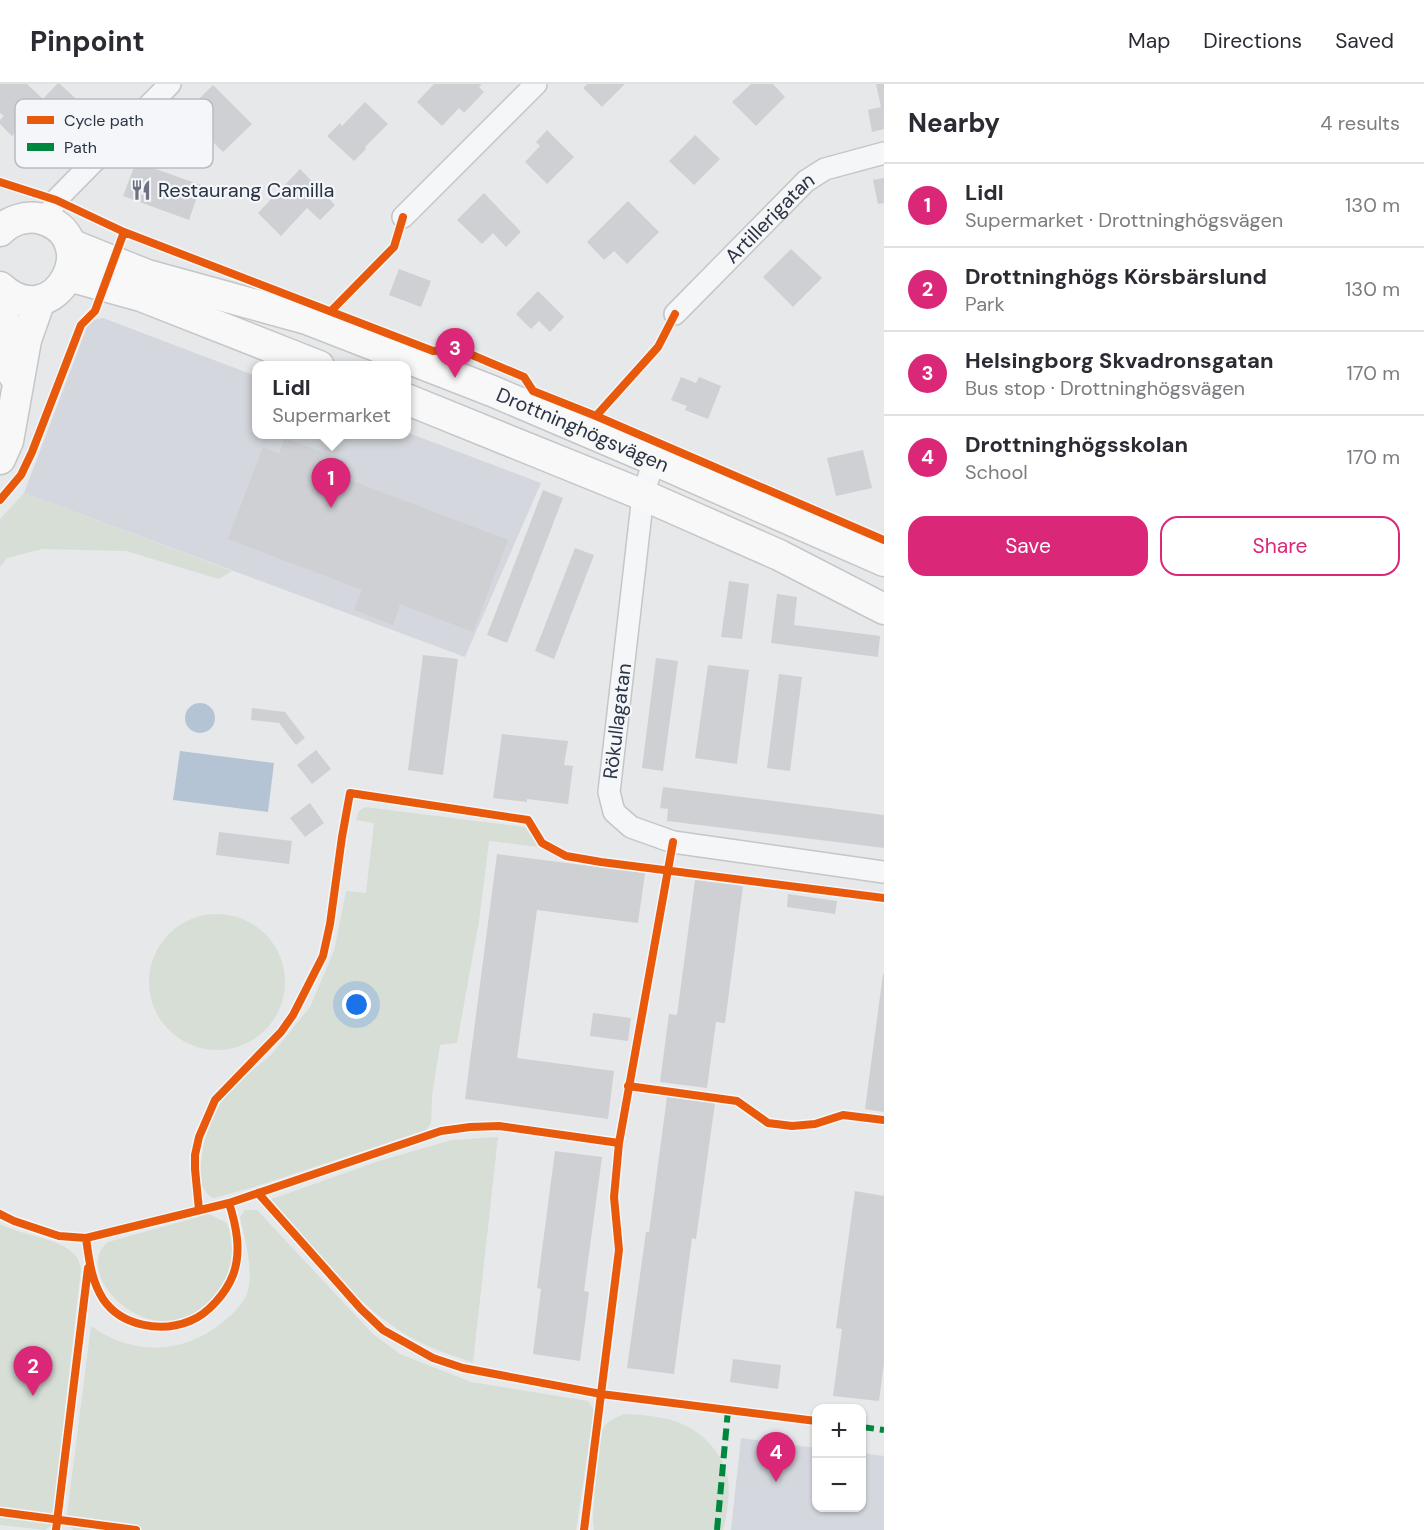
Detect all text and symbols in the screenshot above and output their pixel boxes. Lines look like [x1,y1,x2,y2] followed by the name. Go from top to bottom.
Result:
[30,23,145,60] text: Pinpoint
[1128,27,1170,55] text: Map
[1203,27,1302,55] text: Directions
[1335,27,1394,55] text: Saved
[15,99,213,168] legend
[908,106,1000,140] text: Nearby
[64,110,144,131] text: Cycle path
[1320,110,1400,136] text: 4 results
[64,137,97,158] text: Path
[719,166,819,269] street label: Artillerigatan
[158,177,334,203] place label: Restaurang Camilla
[129,178,153,202] restaurant icon: Restaurang Camilla
[965,178,1004,207] text: Lidl
[924,192,931,218] text: 1
[1345,192,1400,218] text: 130 m
[965,207,1283,233] text: Supermarket · Drottninghögsvägen
[965,262,1267,291] text: Drottninghögs Körsbärslund
[922,276,933,302] text: 2
[1345,276,1400,302] text: 130 m
[965,291,1005,317] text: Park
[436,328,474,378] pin: 3
[965,346,1274,375] text: Helsingborg Skvadronsgatan
[921,360,934,386] text: 3
[1347,360,1400,386] text: 170 m
[252,361,411,439] popup
[272,373,311,402] text: Lidl
[965,375,1245,401] text: Bus stop · Drottninghögsvägen
[492,381,673,478] street label: Drottninghögsvägen
[272,402,391,428] text: Supermarket
[965,430,1188,459] text: Drottninghögsskolan
[921,444,934,470] text: 4
[1347,444,1400,470] text: 170 m
[312,458,350,508] pin: 1
[965,459,1028,485] text: School
[908,516,1148,576] button: Save
[1160,516,1400,576] button: Share
[597,662,637,780] street label: Rökullagatan
[342,990,371,1019] your location
[14,1346,52,1396] pin: 2
[812,1404,866,1512] map controls
[812,1404,866,1458] button: +
[756,1432,796,1482] pin: 4
[812,1458,866,1512] button: −

